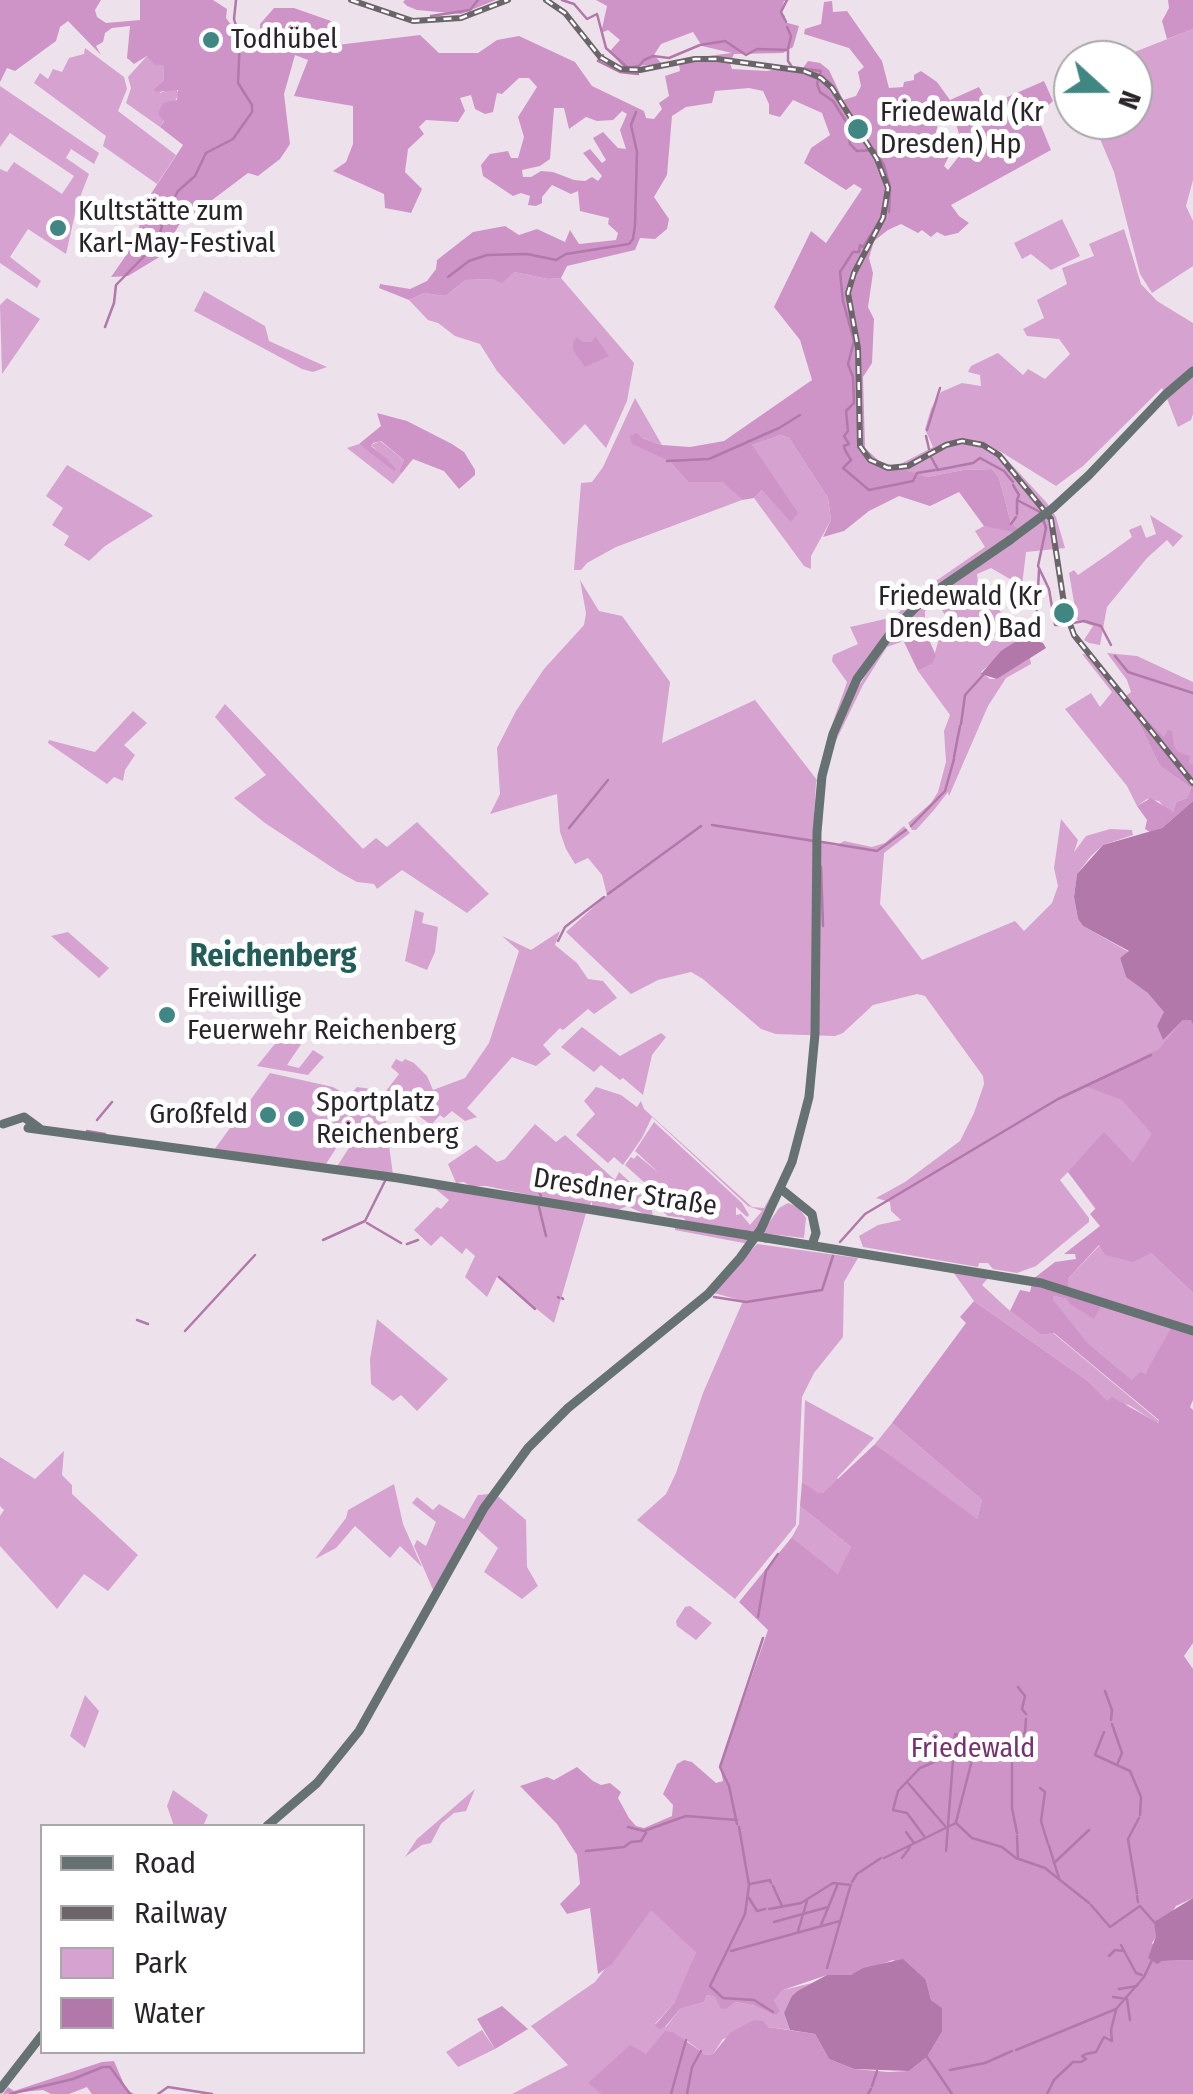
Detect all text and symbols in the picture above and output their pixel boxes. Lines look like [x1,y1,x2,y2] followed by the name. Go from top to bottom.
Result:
[231,23,338,57] place label: Todhübel
[200,29,222,51] marker: Todhübel
[1053,40,1153,140] north arrow
[1111,86,1148,114] text: N
[880,96,1044,162] place label: Friedewald (Kr Dresden) Hp
[845,116,871,142] marker: Friedewald (Kr Dresden) Hp
[78,195,275,261] place label: Kultstätte zum Karl-May-Festival
[47,217,69,239] marker: Kultstätte zum Karl-May-Festival
[878,580,1042,646] place label: Friedewald (Kr Dresden) Bad
[1051,600,1077,626] marker: Friedewald (Kr Dresden) Bad
[190,938,356,976] district label: Reichenberg
[187,982,456,1048] place label: Freiwillige Feuerwehr Reichenberg
[156,1004,178,1026] marker: Freiwillige Feuerwehr Reichenberg
[316,1086,458,1152] place label: Sportplatz Reichenberg
[149,1098,248,1132] place label: Großfeld
[257,1104,279,1126] marker: Großfeld
[285,1108,307,1130] marker: Sportplatz Reichenberg
[531,1162,719,1224] street label: Dresdner Straße
[911,1732,1035,1766] park label: Friedewald
[40,1824,365,2054] legend
[134,1845,196,1881] text: Road
[134,1895,227,1931] text: Railway
[134,1945,187,1981] text: Park
[134,1995,205,2031] text: Water

